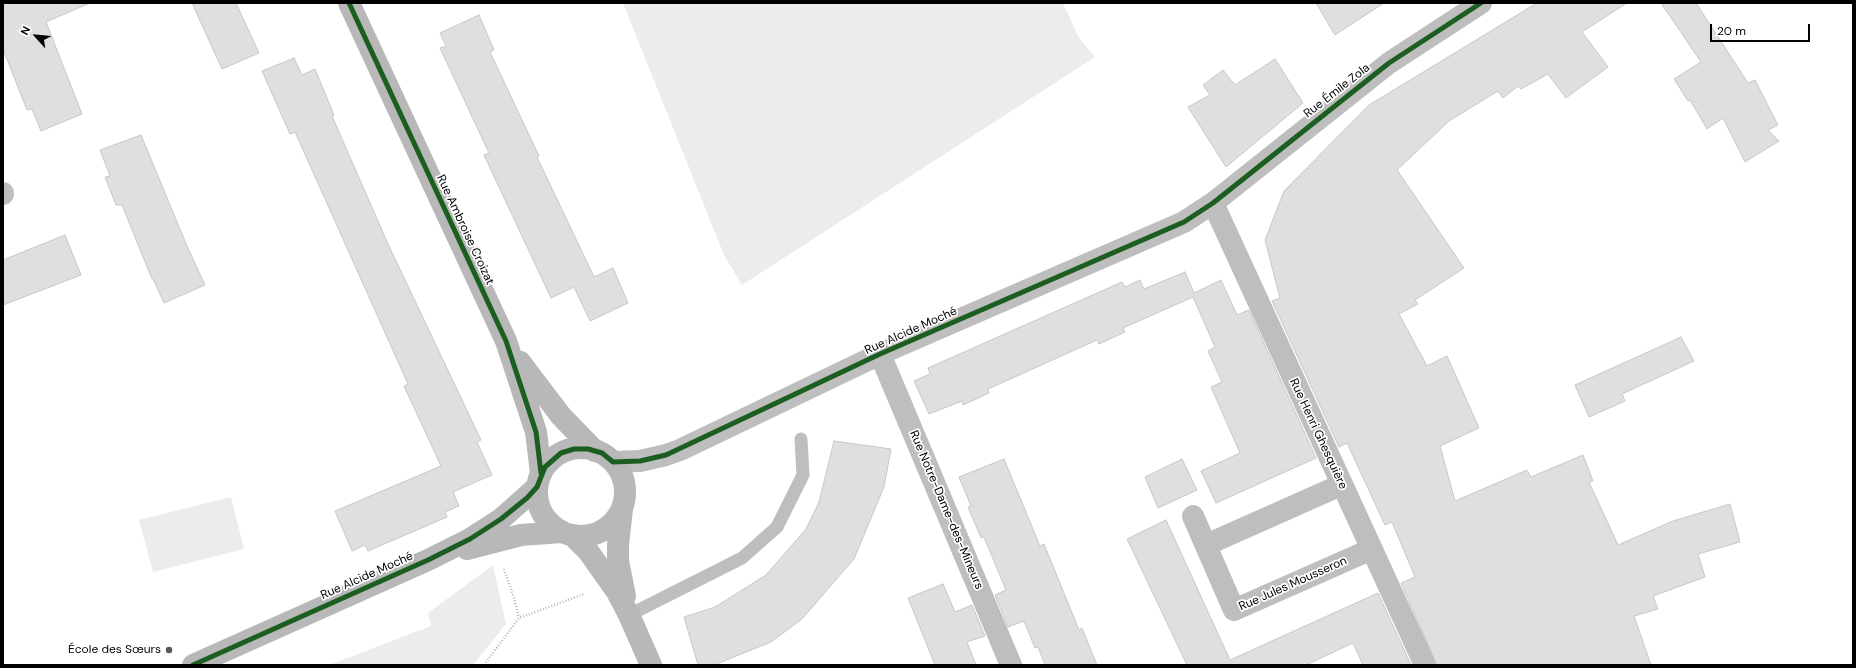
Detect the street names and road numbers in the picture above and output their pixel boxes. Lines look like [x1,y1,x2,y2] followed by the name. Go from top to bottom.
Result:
[1301,61,1373,121] street label: Rue Émile Zola
[433,173,497,287] street label: Rue Ambroise Croizat
[863,304,959,358] street label: Rue Alcide Moché
[1286,376,1350,492] street label: Rue Henri Ghesquière
[906,428,986,592] street label: Rue Notre-Dame-des-Mineurs
[319,549,415,603] street label: Rue Alcide Moché
[1237,554,1349,614] street label: Rue Jules Mousseron

